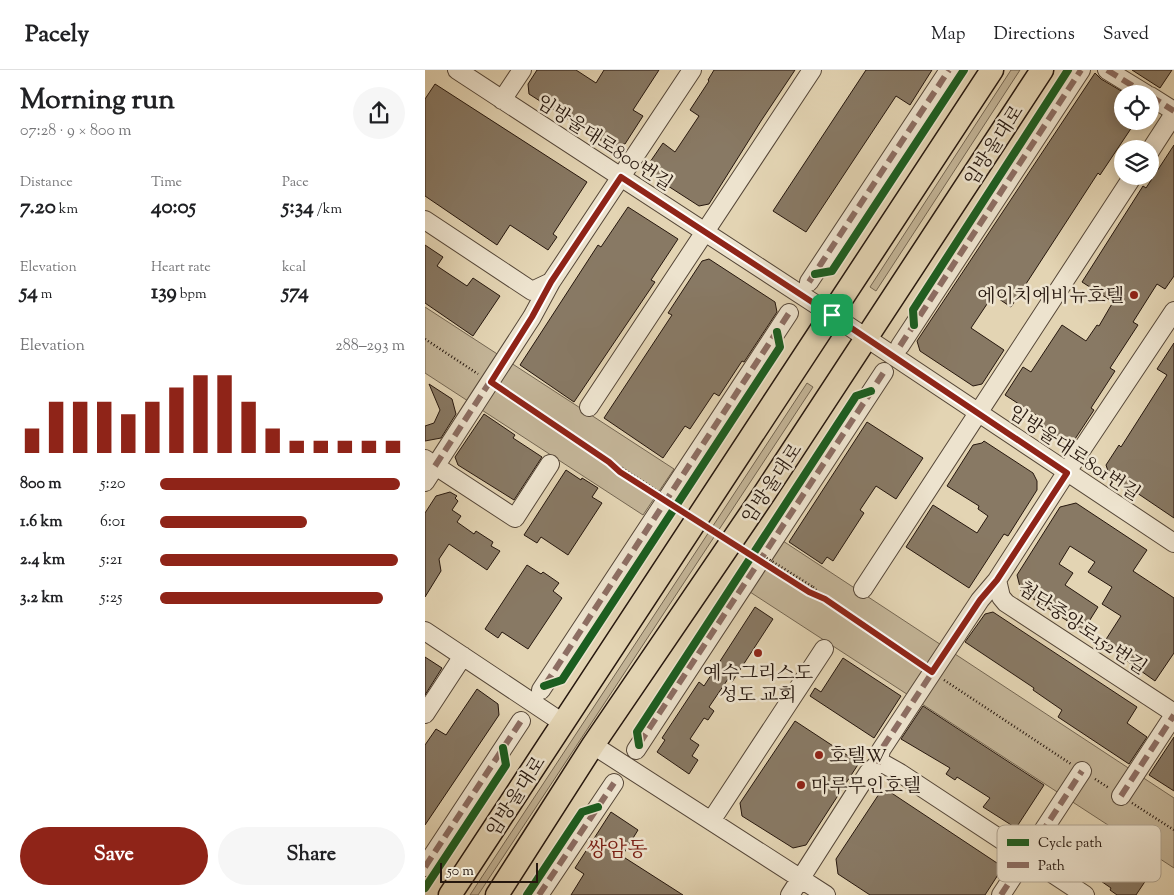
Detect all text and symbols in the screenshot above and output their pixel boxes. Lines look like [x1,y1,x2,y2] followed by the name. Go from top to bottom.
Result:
[25,18,89,52] text: Pacely
[931,22,966,48] text: Map
[994,22,1075,48] text: Directions
[1103,22,1149,48] text: Saved
[20,81,175,121] text: Morning run
[1114,85,1159,185] map controls
[1114,85,1159,130] button: locate
[353,87,405,139] button: share
[530,90,677,198] street label: 임방울대로800번길
[959,101,1031,192] street label: 임방울대로
[20,120,132,143] text: 07:28 · 9 × 800 m
[1114,140,1159,185] button: layers
[20,173,73,193] text: Distance
[151,173,182,193] text: Time
[282,173,309,193] text: Pace
[20,193,56,223] text: 7.20
[151,193,196,223] text: 40:05
[282,193,314,223] text: 5:34
[56,200,78,220] text: km
[314,200,342,220] text: /km
[20,258,77,278] text: Elevation
[151,258,211,278] text: Heart rate
[282,258,306,278] text: kcal
[20,278,38,308] text: 54
[151,278,177,308] text: 139
[282,278,309,308] text: 574
[977,284,1124,311] place label: 에이치에비뉴호텔
[38,285,52,305] text: m
[177,285,207,305] text: bpm
[1128,289,1140,301] marker: 에이치에비뉴호텔
[811,294,853,336] pin
[818,301,846,329] icon: arrive
[20,335,85,358] text: Elevation
[335,335,405,358] text: 288–293 m
[1002,400,1145,508] street label: 임방울대로801번길
[736,439,810,530] street label: 임방울대로
[20,473,62,496] text: 800 m
[100,473,126,496] text: 5:20
[20,511,62,534] text: 1.6 km
[100,511,126,534] text: 6:01
[20,549,65,572] text: 2.4 km
[100,549,123,572] text: 5:21
[1012,576,1151,682] street label: 첨단중앙로152번길
[20,587,63,610] text: 3.2 km
[100,587,123,610] text: 5:25
[752,647,764,659] marker: 예수그리스도 성도 교회
[703,661,813,710] place label: 예수그리스도 성도 교회
[829,744,887,771] place label: 호텔W
[813,749,825,761] marker: 호텔W
[481,752,553,843] street label: 임방울대로
[811,774,921,801] place label: 마루무인호텔
[795,779,807,791] marker: 마루무인호텔
[997,825,1161,882] legend
[20,827,208,885] button: Save
[218,827,405,885] button: Share
[1038,834,1102,854] text: Cycle path
[587,836,647,866] district label: 쌍암동
[1038,857,1065,877] text: Path
[440,860,537,883] scale bar
[447,862,474,882] text: 50 m

